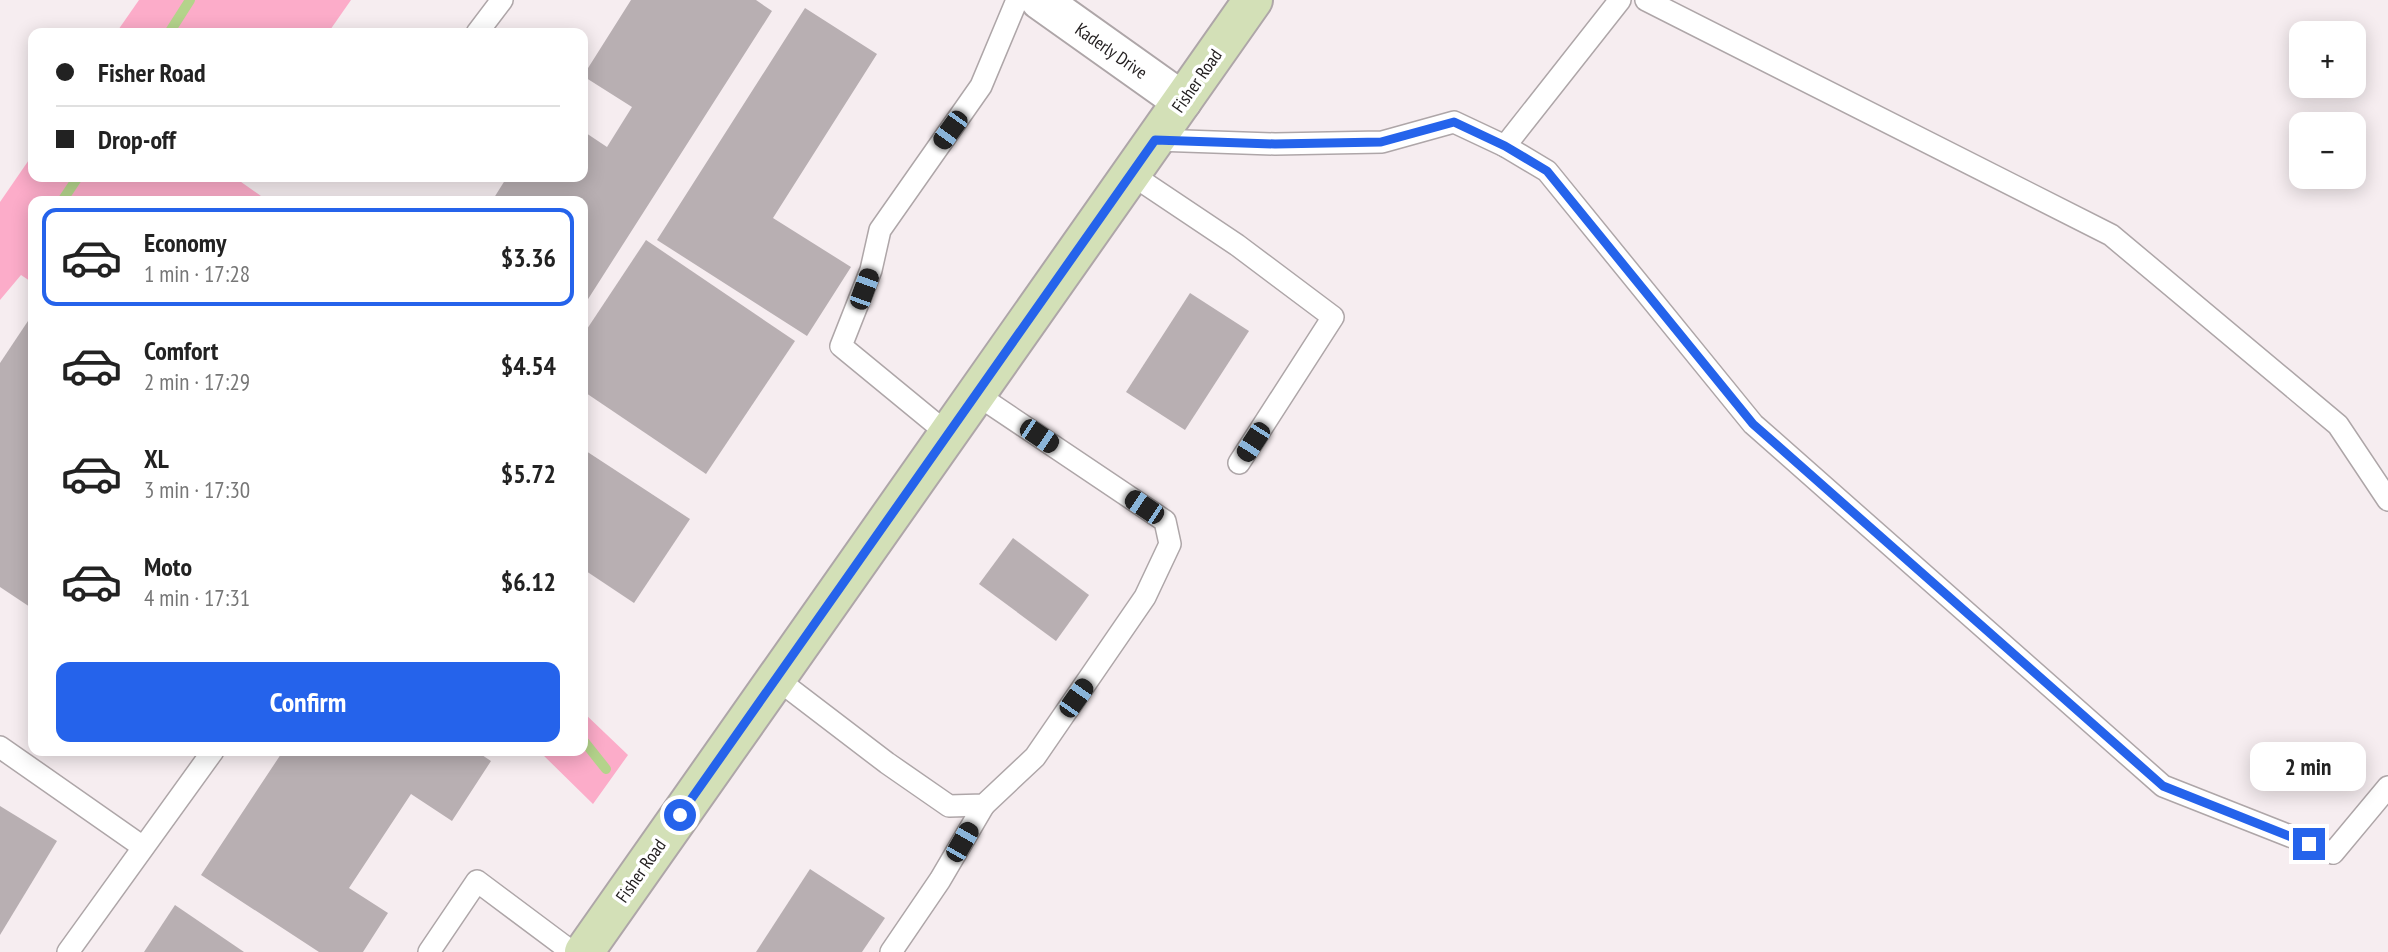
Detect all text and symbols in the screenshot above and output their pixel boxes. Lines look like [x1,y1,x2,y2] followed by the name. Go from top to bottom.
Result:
[1071,17,1152,84] street label: Kaderly Drive
[2289,21,2366,189] map controls
[2289,21,2366,98] button: +
[1166,45,1227,117] street label: Fisher Road
[98,56,206,89] text: Fisher Road
[930,107,971,153] car
[2289,112,2366,189] button: −
[98,123,176,156] text: Drop-off
[60,226,123,289] icon: car
[144,226,226,259] text: Economy
[501,241,556,274] text: $3.36
[144,259,250,288] text: 1 min · 17:28
[847,266,882,312] car
[60,334,123,397] icon: car
[144,334,218,367] text: Comfort
[501,349,556,382] text: $4.54
[144,367,250,396] text: 2 min · 17:29
[1016,416,1063,456] car
[1233,419,1274,465] car
[60,442,123,505] icon: car
[144,442,169,475] text: XL
[501,457,556,490] text: $5.72
[144,475,250,504] text: 3 min · 17:30
[1121,487,1168,527] car
[60,550,123,613] icon: car
[144,550,192,583] text: Moto
[501,565,556,598] text: $6.12
[144,583,250,612] text: 4 min · 17:31
[56,662,560,742] button: Confirm
[1056,675,1097,721] car
[2251,742,2367,792] callout: 2 min
[2285,752,2331,781] text: 2 min
[664,799,696,831] route start
[943,819,982,865] car
[2293,828,2325,860] route end
[610,835,671,907] street label: Fisher Road

